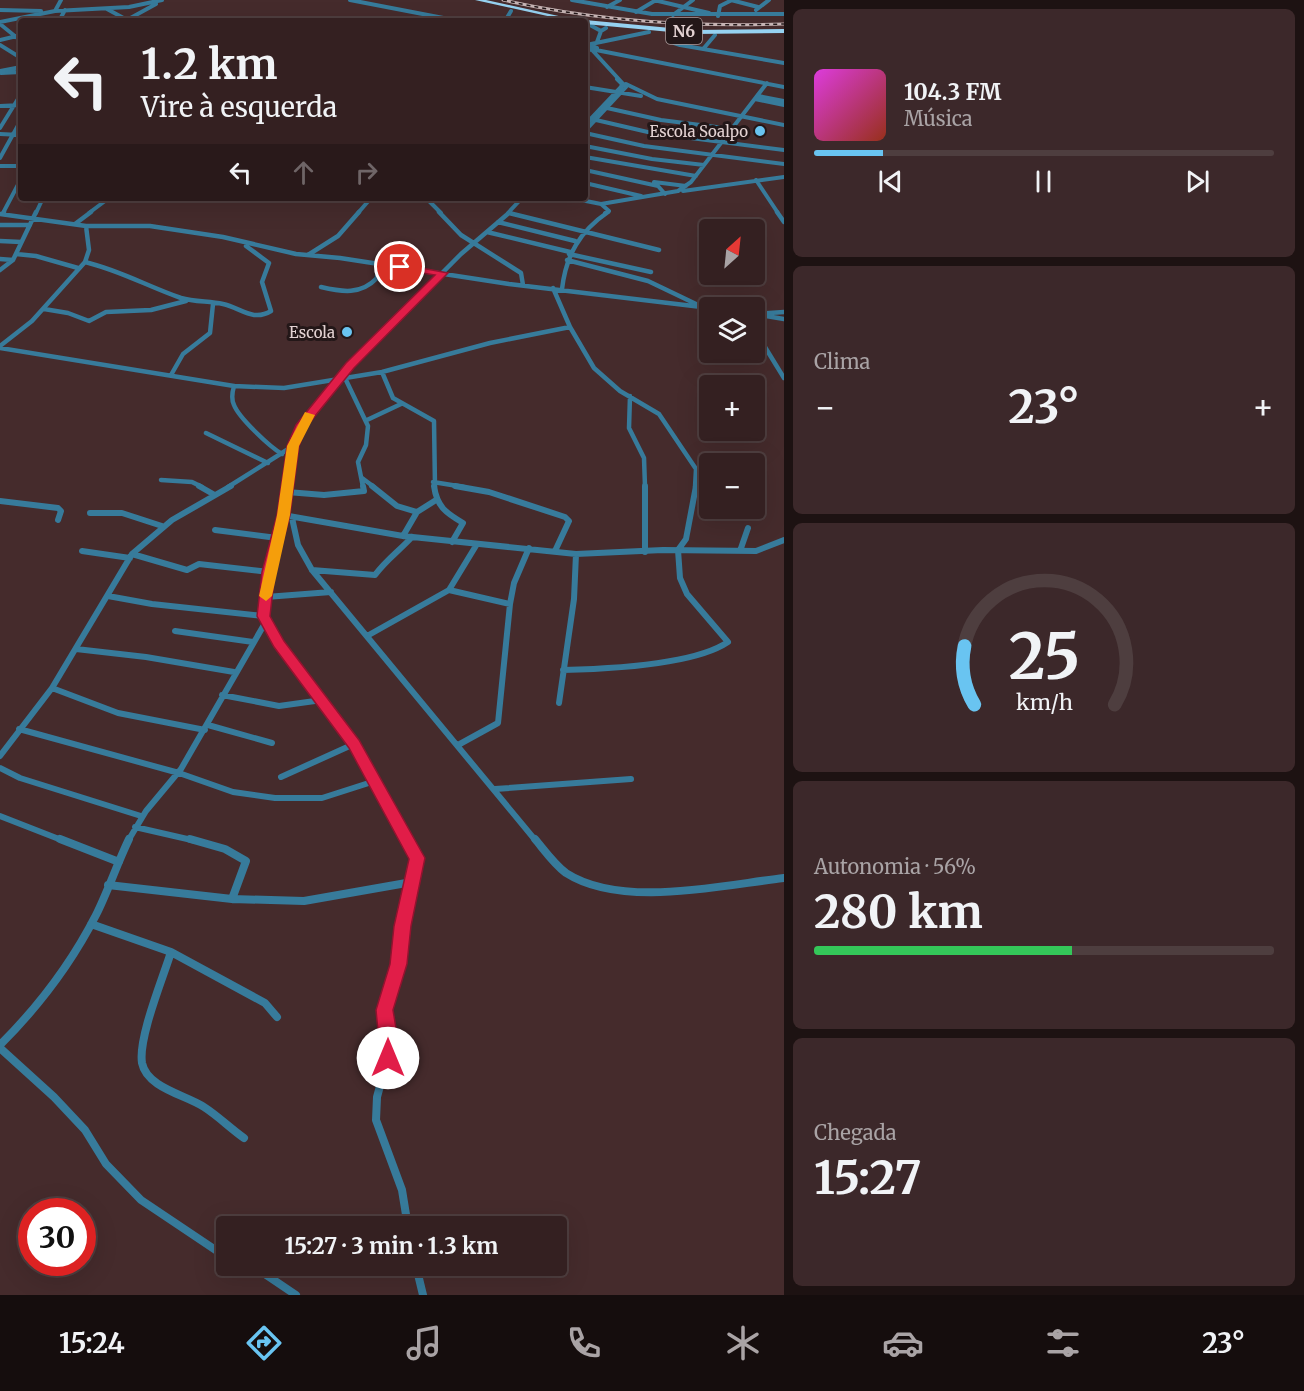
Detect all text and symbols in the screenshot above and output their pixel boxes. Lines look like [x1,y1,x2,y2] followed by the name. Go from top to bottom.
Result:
[666,18,702,44] road number: N6
[141,38,278,90] text: 1.2 km
[42,42,120,120] icon: left
[904,78,1001,106] text: 104.3 FM
[141,90,337,124] text: Vire à esquerda
[904,106,973,131] text: Música
[650,122,748,141] place label: Escola Soalpo
[753,124,767,138] marker: Escola Soalpo
[224,156,257,189] icon: left
[287,156,320,189] icon: ahead
[350,156,383,189] icon: right
[874,165,907,198] icon: previous
[1027,165,1060,198] icon: pause
[1181,165,1214,198] icon: next
[699,219,765,285] north arrow
[699,219,765,519] map controls
[374,241,425,292] pin
[383,250,416,283] icon: arrive
[699,297,765,363] button: layers
[289,323,335,342] place label: Escola
[340,325,354,339] marker: Escola
[814,349,870,374] text: Clima
[699,375,765,441] button: +
[1008,379,1080,435] text: 23°
[814,387,836,428] text: −
[1252,387,1274,428] text: +
[699,453,765,519] button: −
[1008,618,1080,696] text: 25
[1016,689,1072,716] text: km/h
[814,854,976,879] text: Autonomia · 56%
[814,884,983,940] text: 280 km
[356,1026,420,1090] position arrow
[814,1120,897,1145] text: Chegada
[814,1150,922,1206] text: 15:27
[18,1198,96,1276] speed limit sign: 30
[285,1232,498,1260] text: 15:27 · 3 min · 1.3 km
[243,1322,285,1364] icon: directions
[403,1322,445,1364] icon: music
[563,1322,605,1364] icon: phone
[722,1322,764,1364] icon: climate
[882,1322,924,1364] icon: car
[1042,1322,1084,1364] icon: filters
[59,1326,125,1360] text: 15:24
[1202,1326,1245,1360] text: 23°

